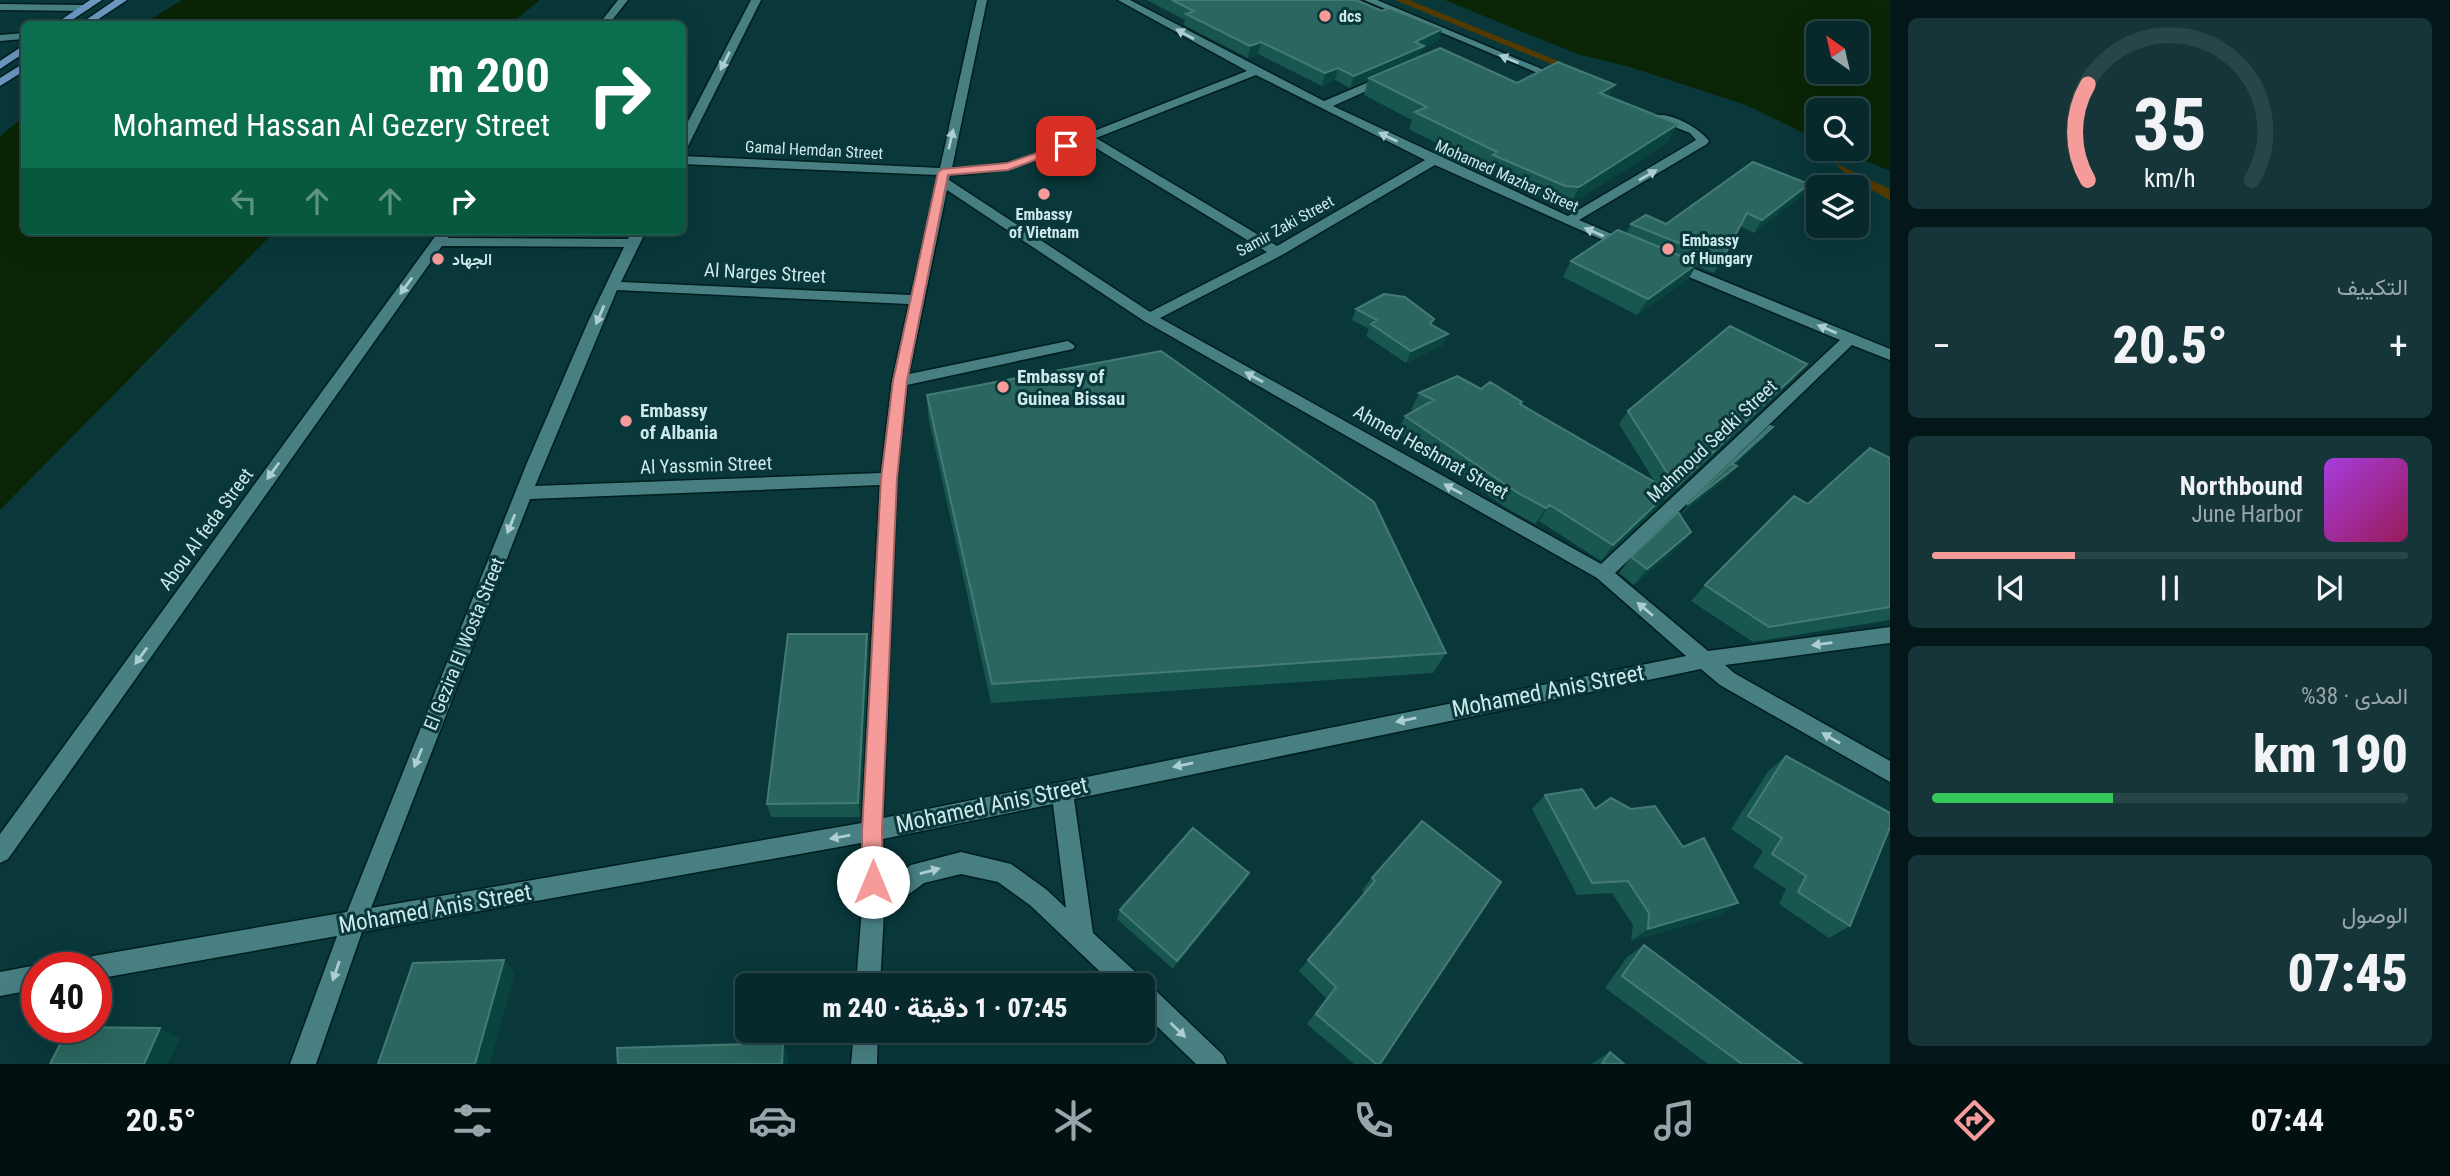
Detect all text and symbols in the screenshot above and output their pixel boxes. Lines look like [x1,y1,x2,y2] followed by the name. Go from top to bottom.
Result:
[1339,7,1362,26] place label: dcs
[1317,8,1333,24] marker: dcs
[1806,21,1869,84] north arrow
[1806,21,1869,238] map controls
[1175,28,1195,40] one-way arrow
[428,47,550,104] text: 200 m
[574,49,665,140] icon: right
[720,51,731,71] one-way arrow
[1499,53,1520,64] one-way arrow
[2133,82,2207,168] text: 35
[1806,98,1869,161] button: search
[113,106,550,144] text: Mohamed Hassan Al Gezery Street
[1036,116,1096,176] pin
[1047,127,1085,165] icon: arrive
[945,128,956,150] one-way arrow
[1378,132,1398,143] one-way arrow
[1432,136,1582,216] street label: Mohamed Mazhar Street
[745,137,884,163] street label: Gamal Hemdan Street
[2144,163,2196,192] text: km/h
[1639,168,1658,181] one-way arrow
[1806,175,1869,238] button: layers
[225,182,263,220] icon: left
[298,182,336,220] icon: ahead
[371,182,409,220] icon: ahead
[444,182,482,220] icon: right
[1036,186,1052,202] marker: Embassy of Vietnam
[1233,191,1337,261] street label: Samir Zaki Street
[1009,205,1079,242] place label: Embassy of Vietnam
[1584,226,1605,237] one-way arrow
[1682,231,1753,268] place label: Embassy of Hungary
[1660,241,1676,257] marker: Embassy of Hungary
[452,250,492,270] place label: الجهاد
[430,251,446,267] marker: الجهاد
[703,258,827,288] street label: Al Narges Street
[2337,274,2408,301] text: التكييف
[399,277,413,295] one-way arrow
[594,304,605,325] one-way arrow
[2112,315,2228,376] text: 20.5°
[1817,323,1837,335] one-way arrow
[1932,324,1951,368] text: −
[2389,324,2408,368] text: +
[1017,365,1125,410] place label: Embassy of Guinea Bissau
[1245,371,1264,383] one-way arrow
[1642,375,1782,507] street label: Mahmoud Sedki Street
[995,379,1011,395] marker: Embassy of Guinea Bissau
[640,399,718,444] place label: Embassy of Albania
[1350,400,1512,504] street label: Ahmed Heshmat Street
[618,413,634,429] marker: Embassy of Albania
[640,451,772,479] street label: Al Yassmin Street
[266,462,280,480] one-way arrow
[154,464,258,594] street label: Abou Al feda Street
[2180,471,2303,501] text: Northbound
[1443,483,1462,495] one-way arrow
[2191,501,2303,528] text: June Harbor
[506,514,517,535] one-way arrow
[419,554,509,734] street label: El Gezira El Wosta Street
[1992,569,2030,607] icon: previous
[2151,569,2189,607] icon: pause
[2310,569,2348,607] icon: next
[1636,602,1653,617] one-way arrow
[1811,639,1833,650] one-way arrow
[134,647,148,665] one-way arrow
[1450,659,1646,723] street label: Mohamed Anis Street
[2301,683,2408,710] text: المدى · 38%
[1395,715,1417,726] one-way arrow
[2253,724,2408,785] text: 190 km
[1821,732,1840,744] one-way arrow
[412,748,423,769] one-way arrow
[1172,760,1194,771] one-way arrow
[894,772,1090,838] street label: Mohamed Anis Street
[829,832,851,843] one-way arrow
[836,845,910,919] position arrow
[920,865,941,875] one-way arrow
[337,879,533,939] street label: Mohamed Anis Street
[2342,902,2408,929] text: الوصول
[2288,943,2408,1004] text: 07:45
[21,952,112,1043] speed limit sign: 40
[330,960,341,981] one-way arrow
[822,993,1068,1023] text: 07:45 · 1 دقيقة · 240 m
[1169,1022,1186,1038] one-way arrow
[448,1096,497,1145] icon: filters
[748,1096,797,1145] icon: car
[1049,1096,1098,1145] icon: climate
[1349,1096,1398,1145] icon: phone
[1650,1096,1699,1145] icon: music
[1950,1096,1999,1145] icon: directions
[126,1101,196,1139] text: 20.5°
[2251,1101,2324,1139] text: 07:44

